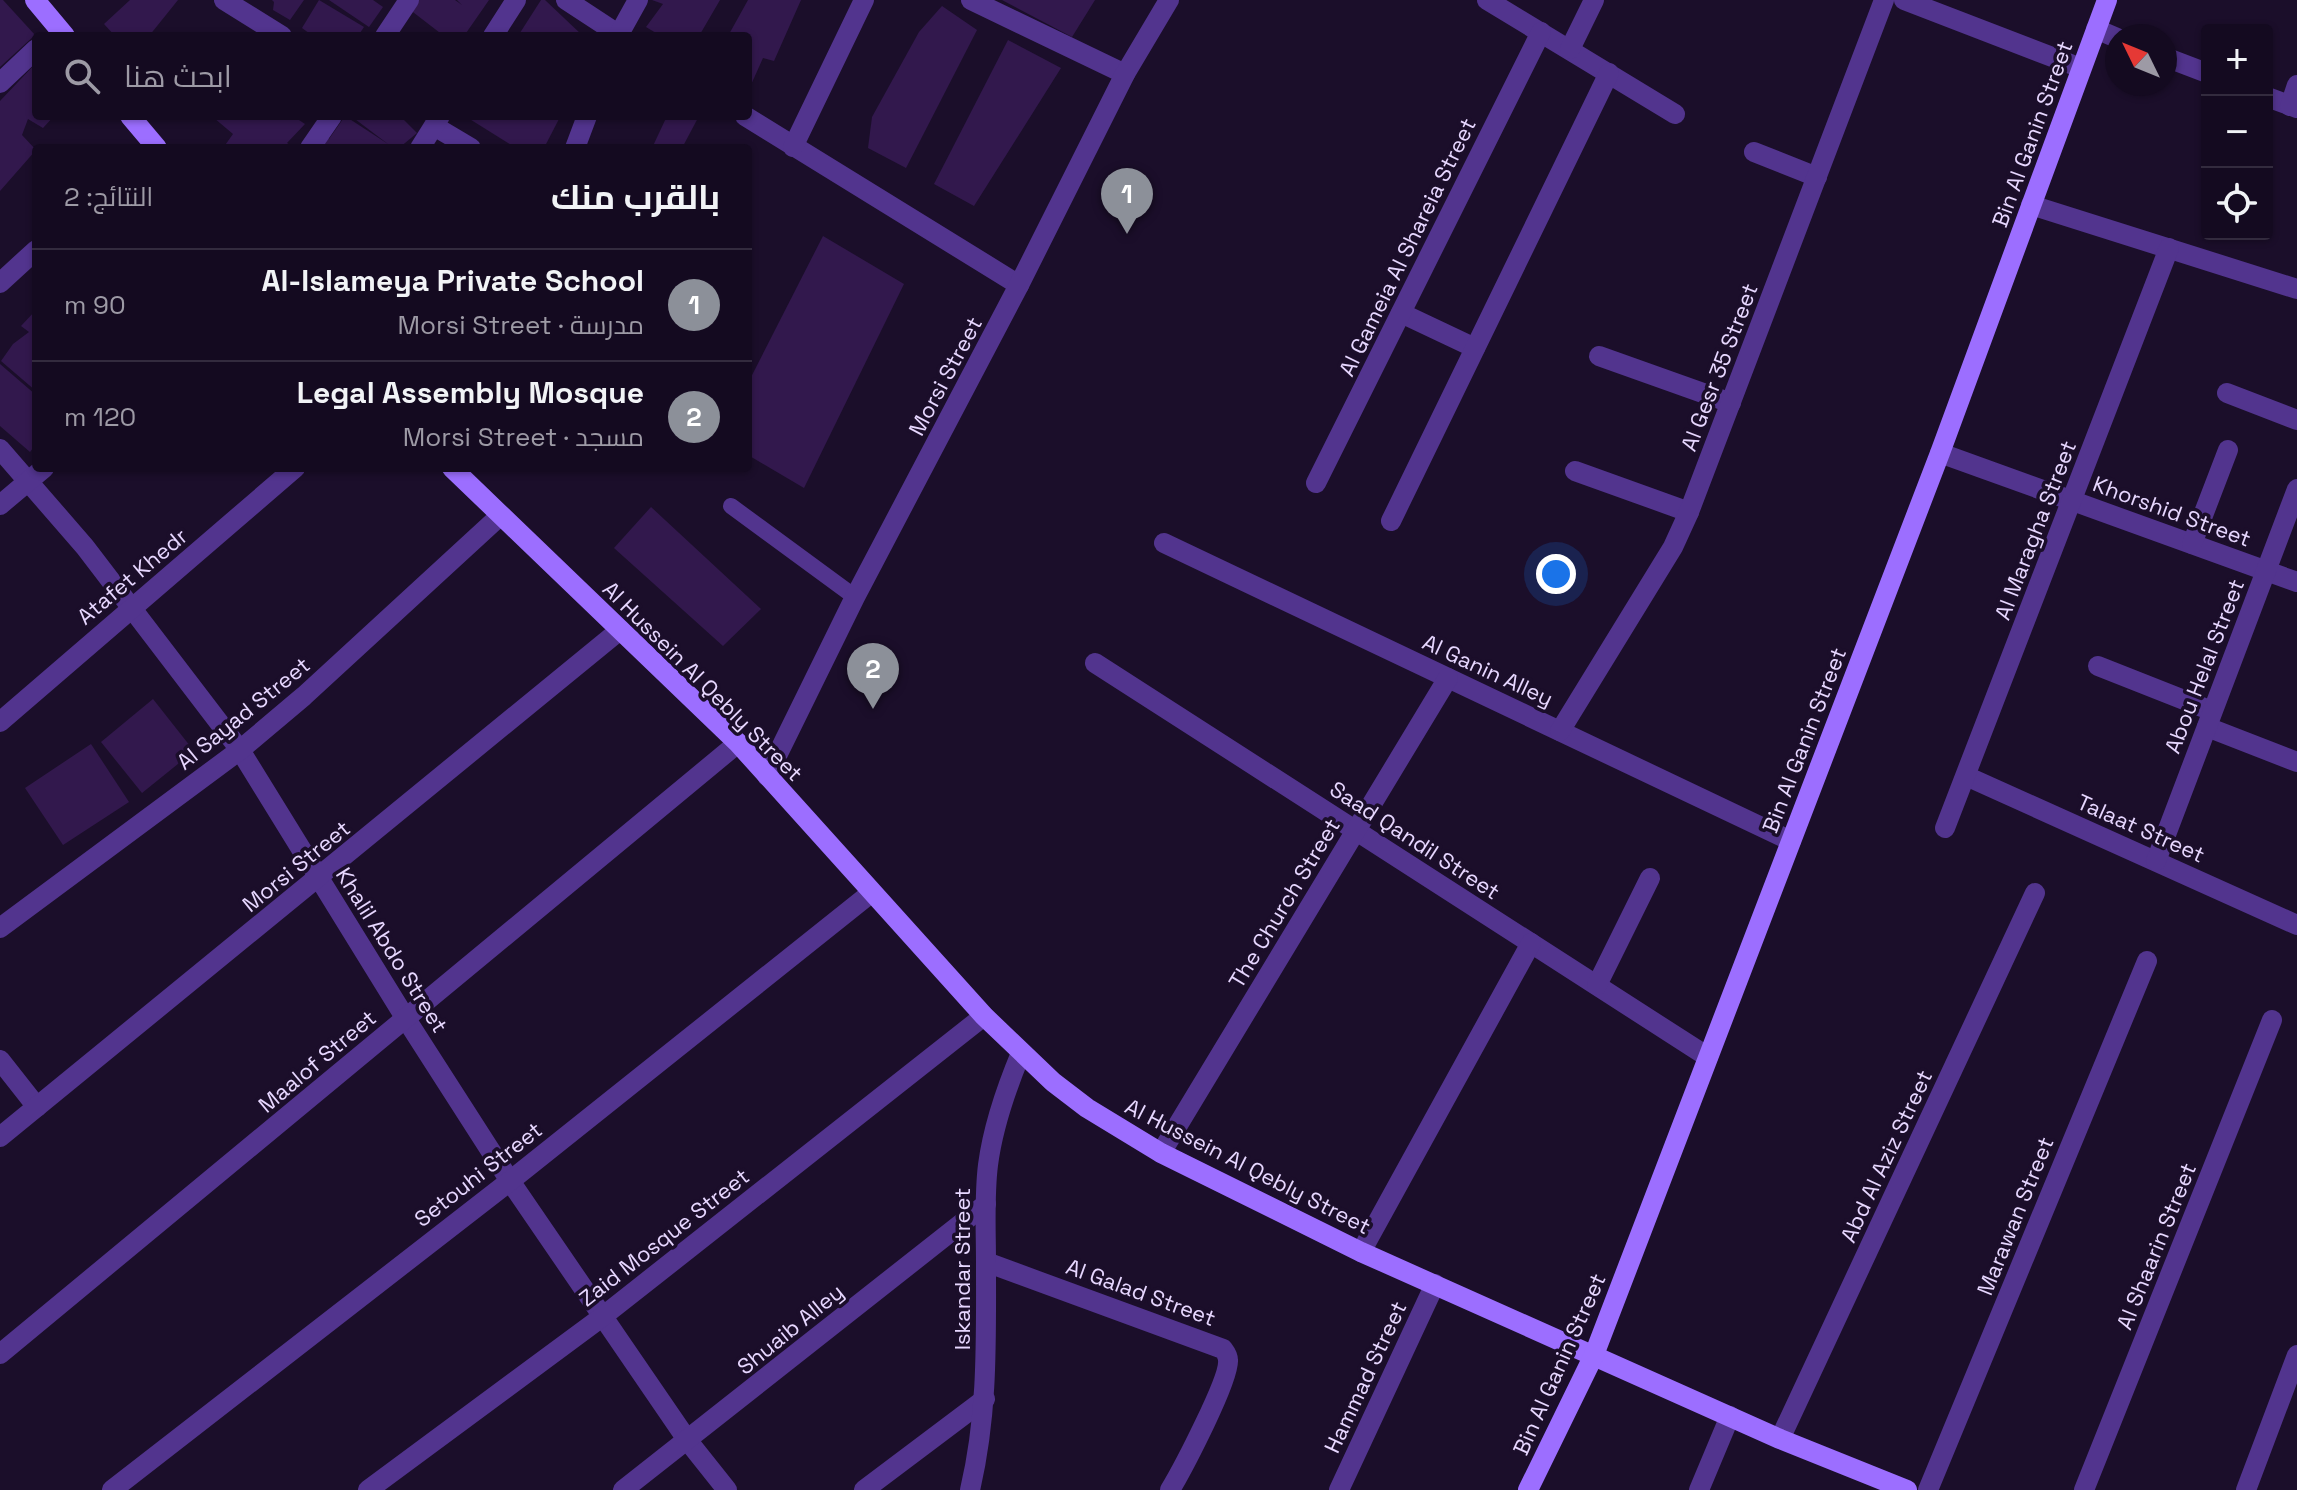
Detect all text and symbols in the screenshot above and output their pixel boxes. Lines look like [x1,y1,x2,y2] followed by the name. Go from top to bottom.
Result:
[2105,24,2177,96] north arrow
[2201,24,2273,240] map controls
[2201,24,2273,96] button: +
[32,32,752,120] search box
[1985,37,2079,231] street label: Bin Al Ganin Street
[60,54,104,98] icon: search
[124,57,232,96] text: ابحث هنا
[2201,96,2273,168] button: −
[1332,113,1482,381] street label: Al Gameia Al Shareia Street
[1101,168,1153,234] pin: 1
[2201,168,2273,240] button: locate
[551,176,720,219] text: بالقرب منك
[64,180,153,214] text: النتائج: 2
[261,261,644,300] text: Al-Islameya Private School
[1674,279,1764,455] street label: Al Gesr 35 Street
[64,288,126,322] text: 90 m
[688,288,700,322] text: 1
[397,308,644,342] text: مدرسة · Morsi Street
[902,312,988,440] street label: Morsi Street
[297,373,644,412] text: Legal Assembly Mosque
[64,400,136,434] text: 120 m
[686,400,702,434] text: 2
[403,420,644,454] text: مسجد · Morsi Street
[1988,436,2082,624] street label: Al Maragha Street
[2089,469,2255,553] street label: Khorshid Street
[71,522,193,630] street label: Atafet Khedr
[1536,554,1576,594] your location
[597,575,809,787] street label: Al Hussein Al Qebly Street
[2158,575,2250,757] street label: Abou Helal Street
[1418,628,1558,712] street label: Al Ganin Alley
[847,643,899,709] pin: 2
[1756,643,1852,837] street label: Bin Al Ganin Street
[171,651,315,775] street label: Al Sayad Street
[1325,775,1505,905] street label: Saad Qandil Street
[2073,787,2209,869] street label: Talaat Street
[1222,813,1346,993] street label: The Church Street
[236,814,356,918] street label: Morsi Street
[330,862,454,1038] street label: Khalil Abdo Street
[252,1004,382,1118] street label: Maalof Street
[1834,1065,1938,1247] street label: Abd Al Aziz Street
[1121,1092,1375,1240] street label: Al Hussein Al Qebly Street
[408,1115,548,1233] street label: Setouhi Street
[1970,1133,2060,1299] street label: Marawan Street
[2110,1159,2202,1333] street label: Al Shaarin Street
[573,1162,755,1312] street label: Zaid Mosque Street
[948,1188,976,1350] street label: Iskandar Street
[1063,1252,1219,1332] street label: Al Galad Street
[1506,1269,1612,1459] street label: Bin Al Ganin Street
[731,1278,849,1380] street label: Shuaib Alley
[1318,1297,1412,1457] street label: Hammad Street

